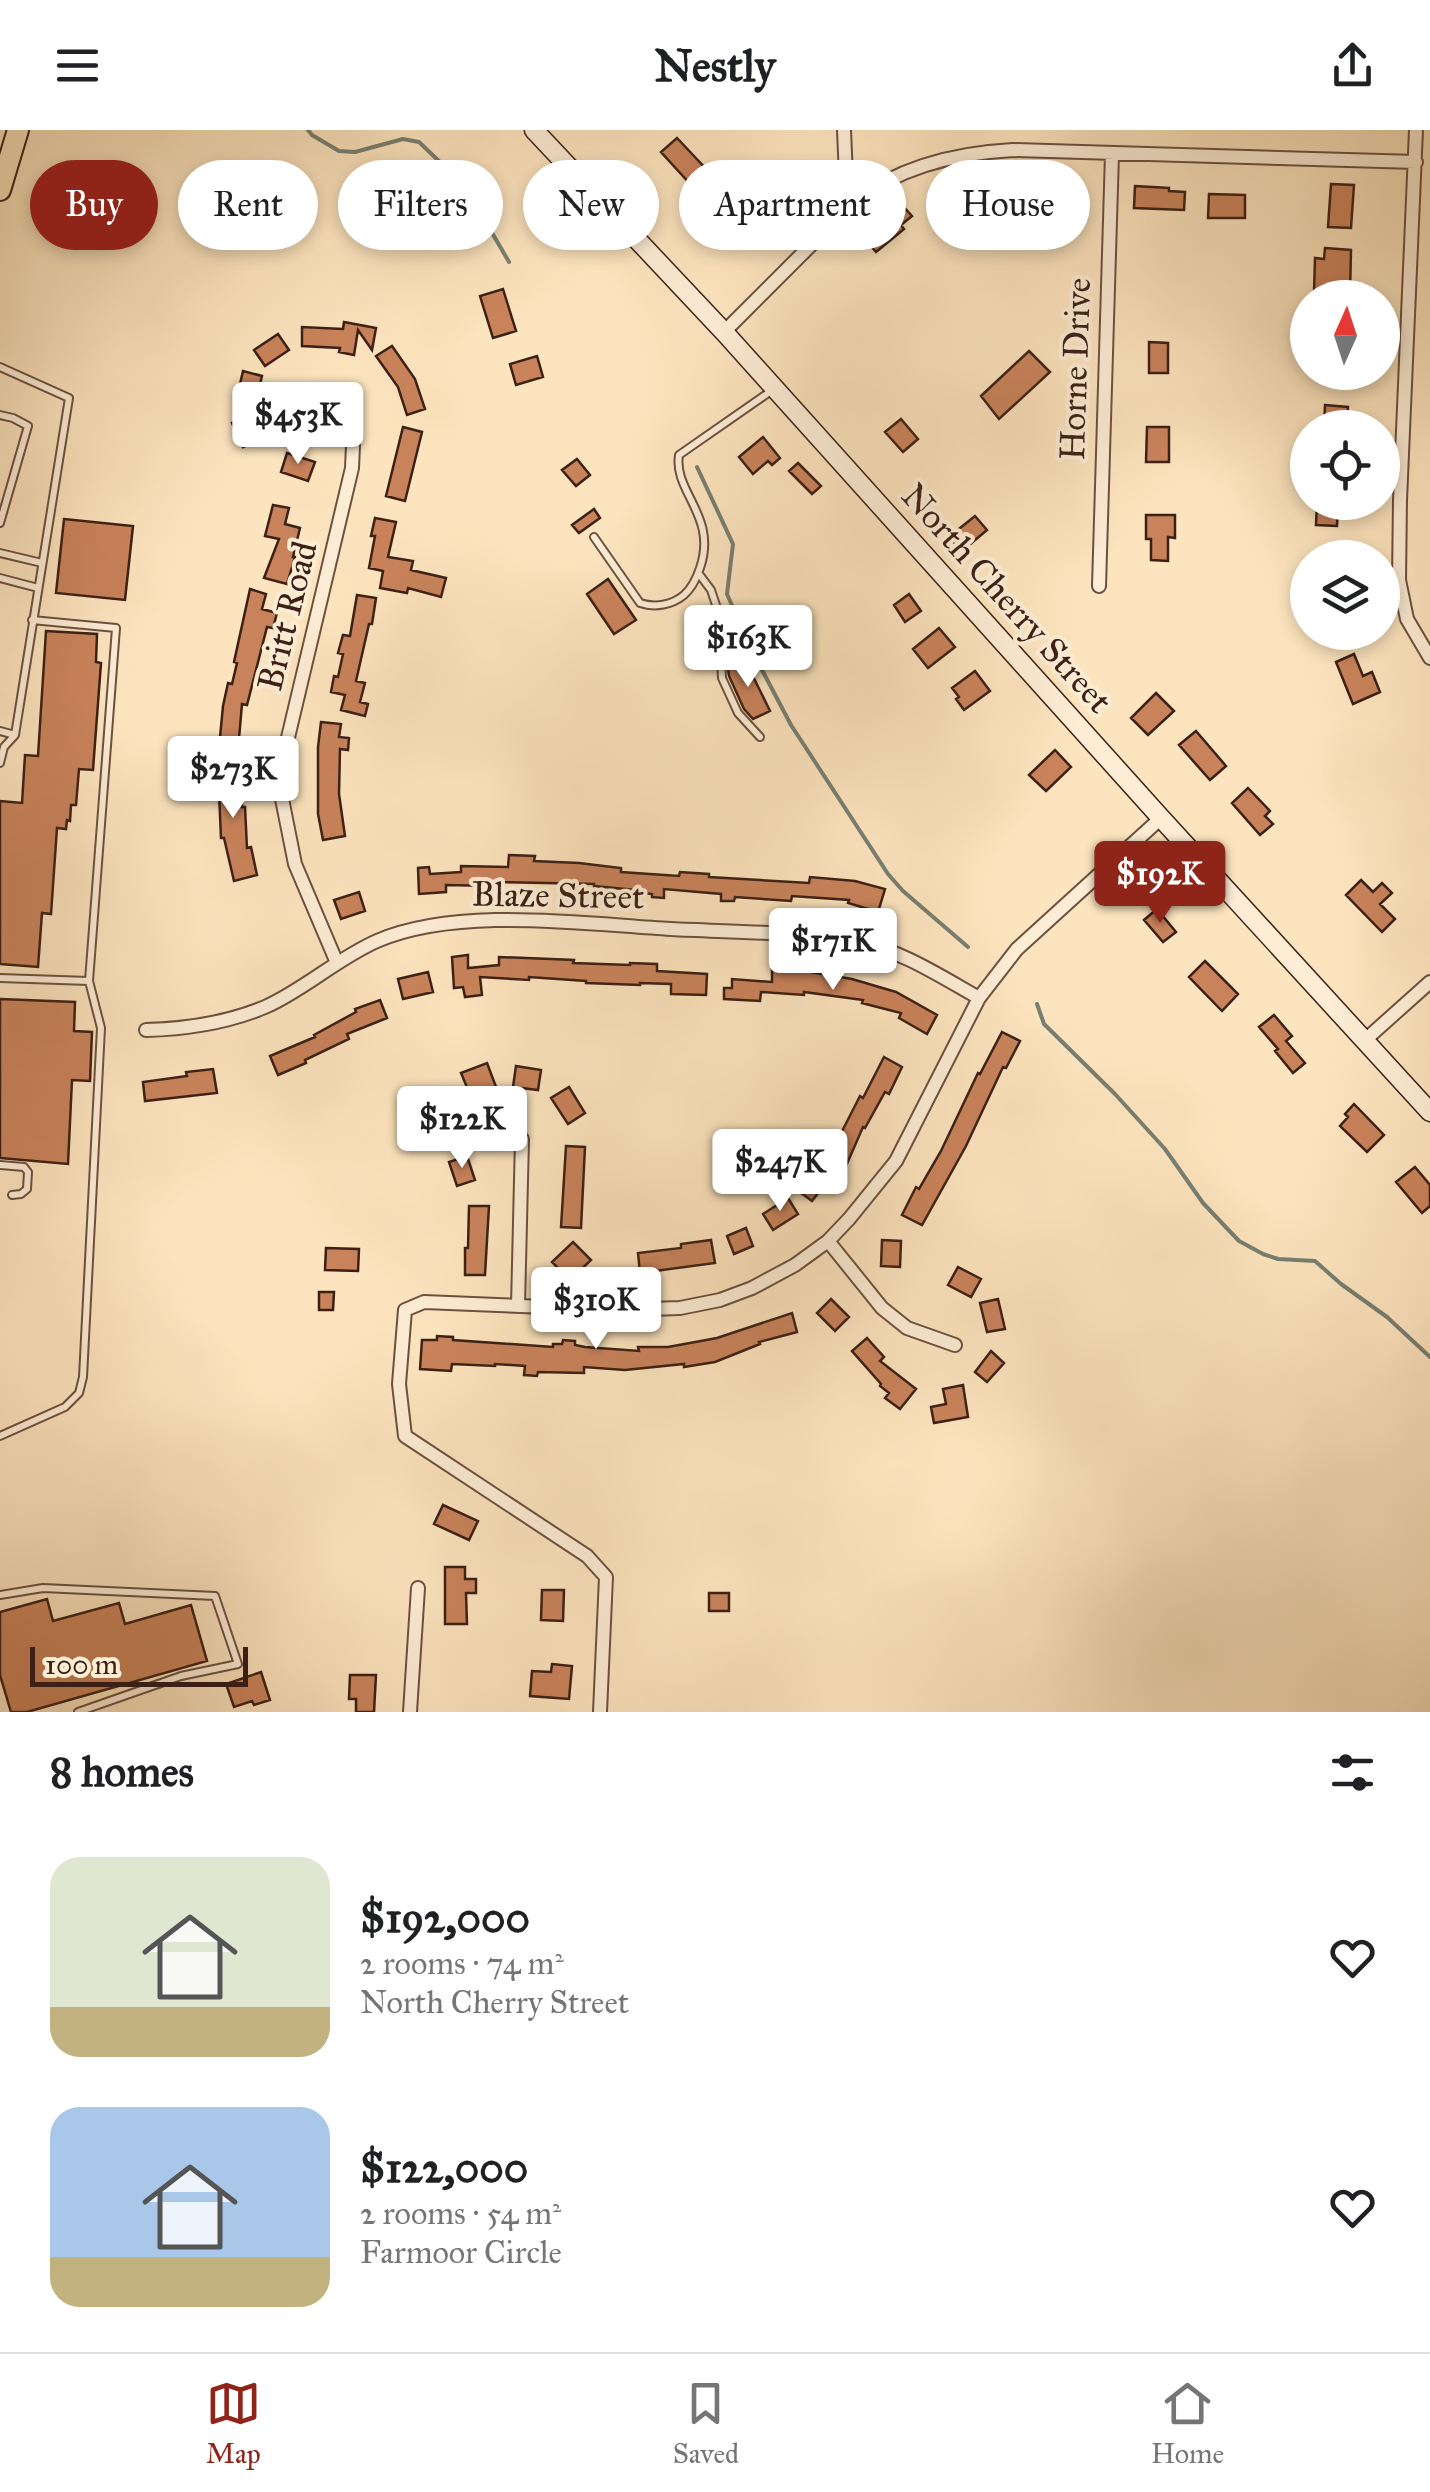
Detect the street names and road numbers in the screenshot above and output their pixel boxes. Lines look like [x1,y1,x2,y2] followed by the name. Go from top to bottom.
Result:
[1051,277,1100,461] street label: Horne Drive
[892,475,1121,722] street label: North Cherry Street
[248,537,327,695] street label: Britt Road
[471,872,645,919] street label: Blaze Street

